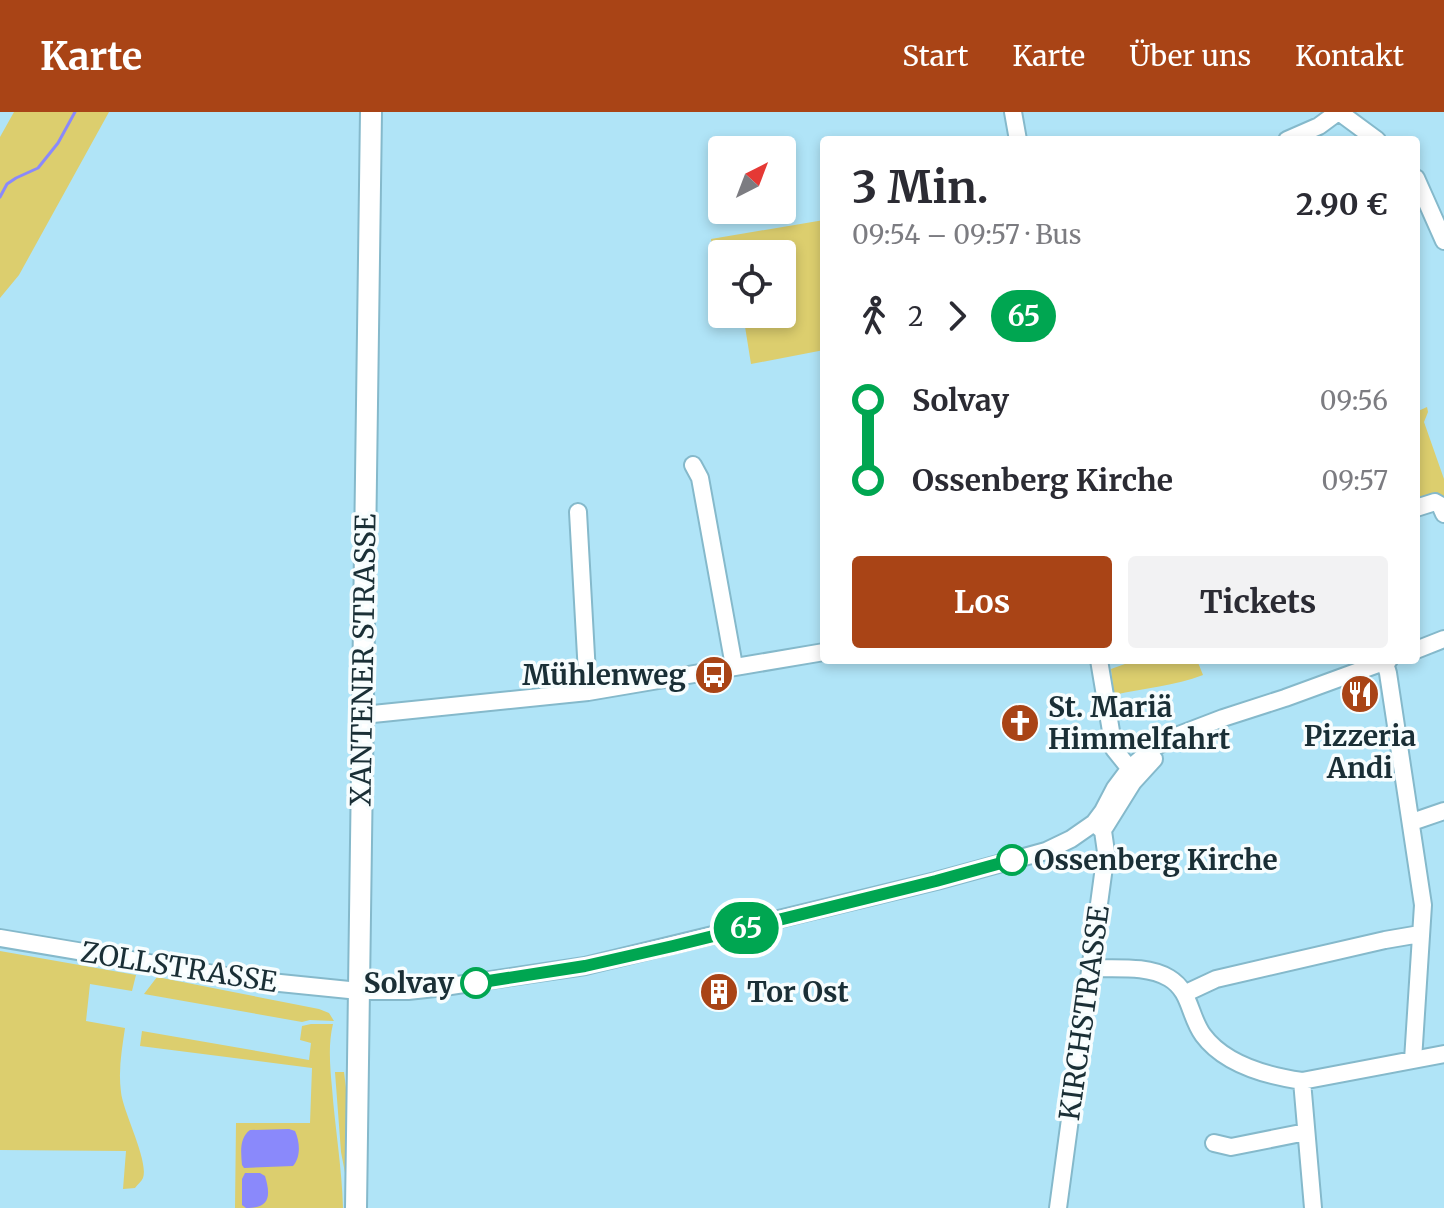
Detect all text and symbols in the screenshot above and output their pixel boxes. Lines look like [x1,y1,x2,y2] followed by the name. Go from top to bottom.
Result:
[40,33,142,80] text: Karte
[902,38,968,74] text: Start
[1012,38,1085,74] text: Karte
[1129,38,1251,74] text: Über uns
[1295,38,1404,74] text: Kontakt
[708,136,796,224] north arrow
[708,136,796,328] map controls
[852,160,989,215] text: 3 Min.
[1296,185,1388,223] text: 2.90 €
[852,218,1082,251] text: 09:54 – 09:57 · Bus
[708,240,796,328] button: locate
[852,294,896,338] icon: walk
[935,294,979,338] icon: forward
[1007,298,1040,334] text: 65
[908,300,923,333] text: 2
[912,381,1009,419] text: Solvay
[1320,384,1388,417] text: 09:56
[912,461,1173,499] text: Ossenberg Kirche
[1321,464,1388,497] text: 09:57
[342,513,384,807] street label: XANTENER STRASSE
[852,556,1112,648] button: Los
[1128,556,1388,648] button: Tickets
[693,654,735,696] bus stop icon: Mühlenweg
[522,657,686,693] place label: Mühlenweg
[1339,673,1381,715] restaurant icon: Pizzeria Andi
[1048,689,1230,757] place label: St. Mariä Himmelfahrt
[999,702,1041,744] church icon: St. Mariä Himmelfahrt
[1304,718,1417,786] place label: Pizzeria Andi
[1034,842,1278,878] place label: Ossenberg Kirche
[997,845,1027,875] marker: Ossenberg Kirche
[710,902,782,954] line badge: 65
[1051,903,1117,1123] street label: KIRCHSTRASSE
[730,910,762,946] text: 65
[78,934,280,1000] street label: ZOLLSTRASSE
[363,965,454,1001] place label: Solvay
[461,968,491,998] marker: Solvay
[698,971,740,1013] building icon: Tor Ost
[747,974,849,1010] place label: Tor Ost

